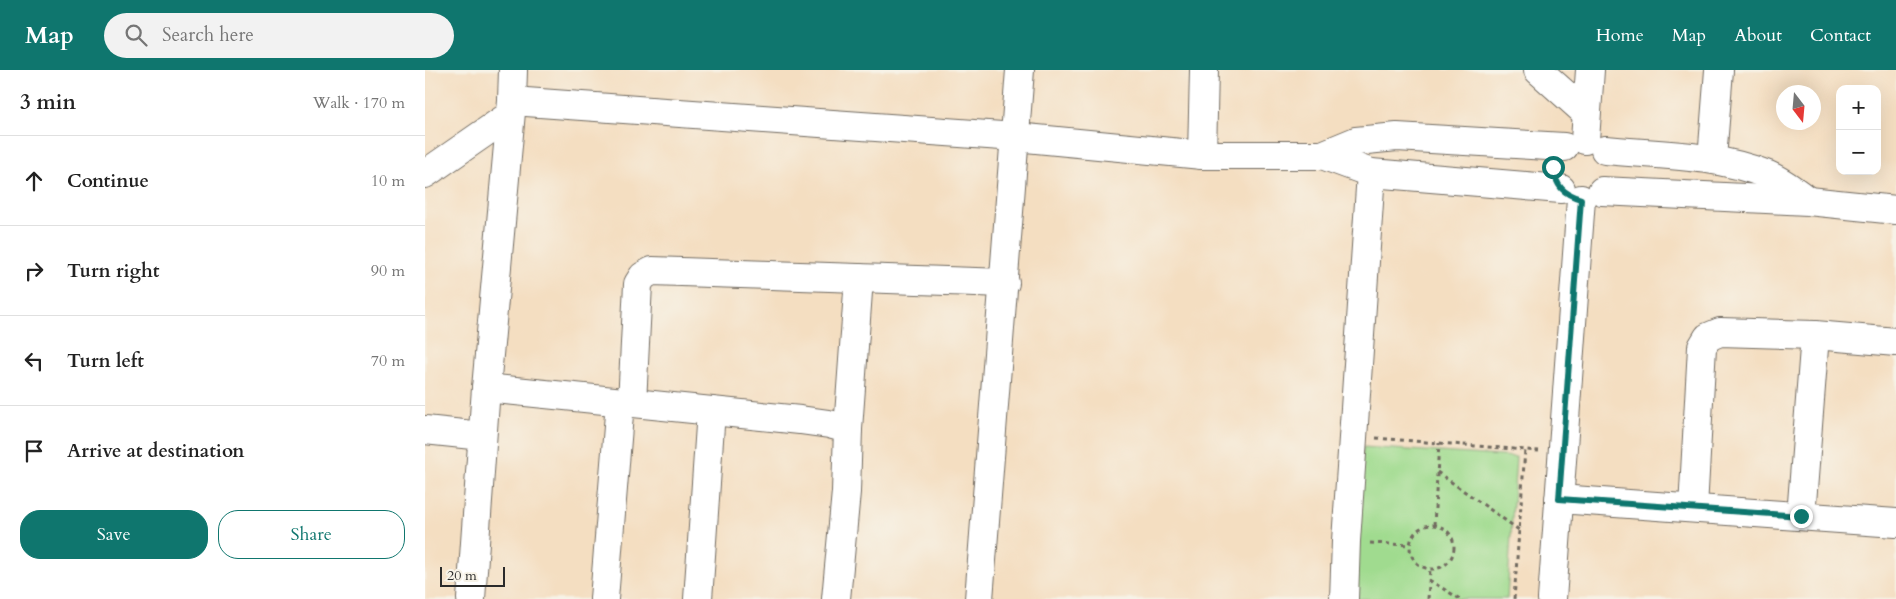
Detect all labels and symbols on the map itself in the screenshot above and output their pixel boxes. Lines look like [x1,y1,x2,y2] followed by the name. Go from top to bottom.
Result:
[1776,85,1821,130] north arrow
[1542,156,1565,179] route start
[1790,505,1813,528] route end
[440,564,505,587] scale bar

